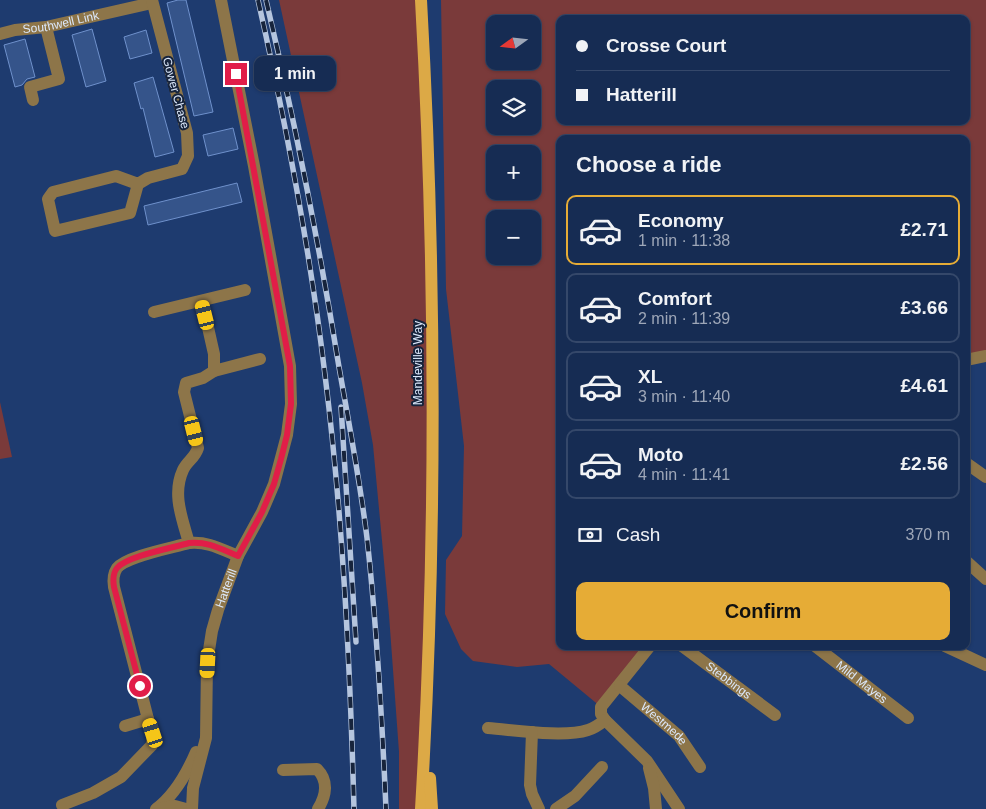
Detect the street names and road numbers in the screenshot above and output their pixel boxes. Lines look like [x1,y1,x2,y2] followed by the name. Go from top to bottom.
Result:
[22,8,101,36] street label: Southwell Link
[160,56,192,131] street label: Gower Chase
[411,321,425,405] street label: Mandeville Way
[212,567,240,610] street label: Hatterill
[833,658,890,706] street label: Mild Mayes
[703,659,754,702] street label: Stebbings
[638,700,690,748] street label: Westmede

